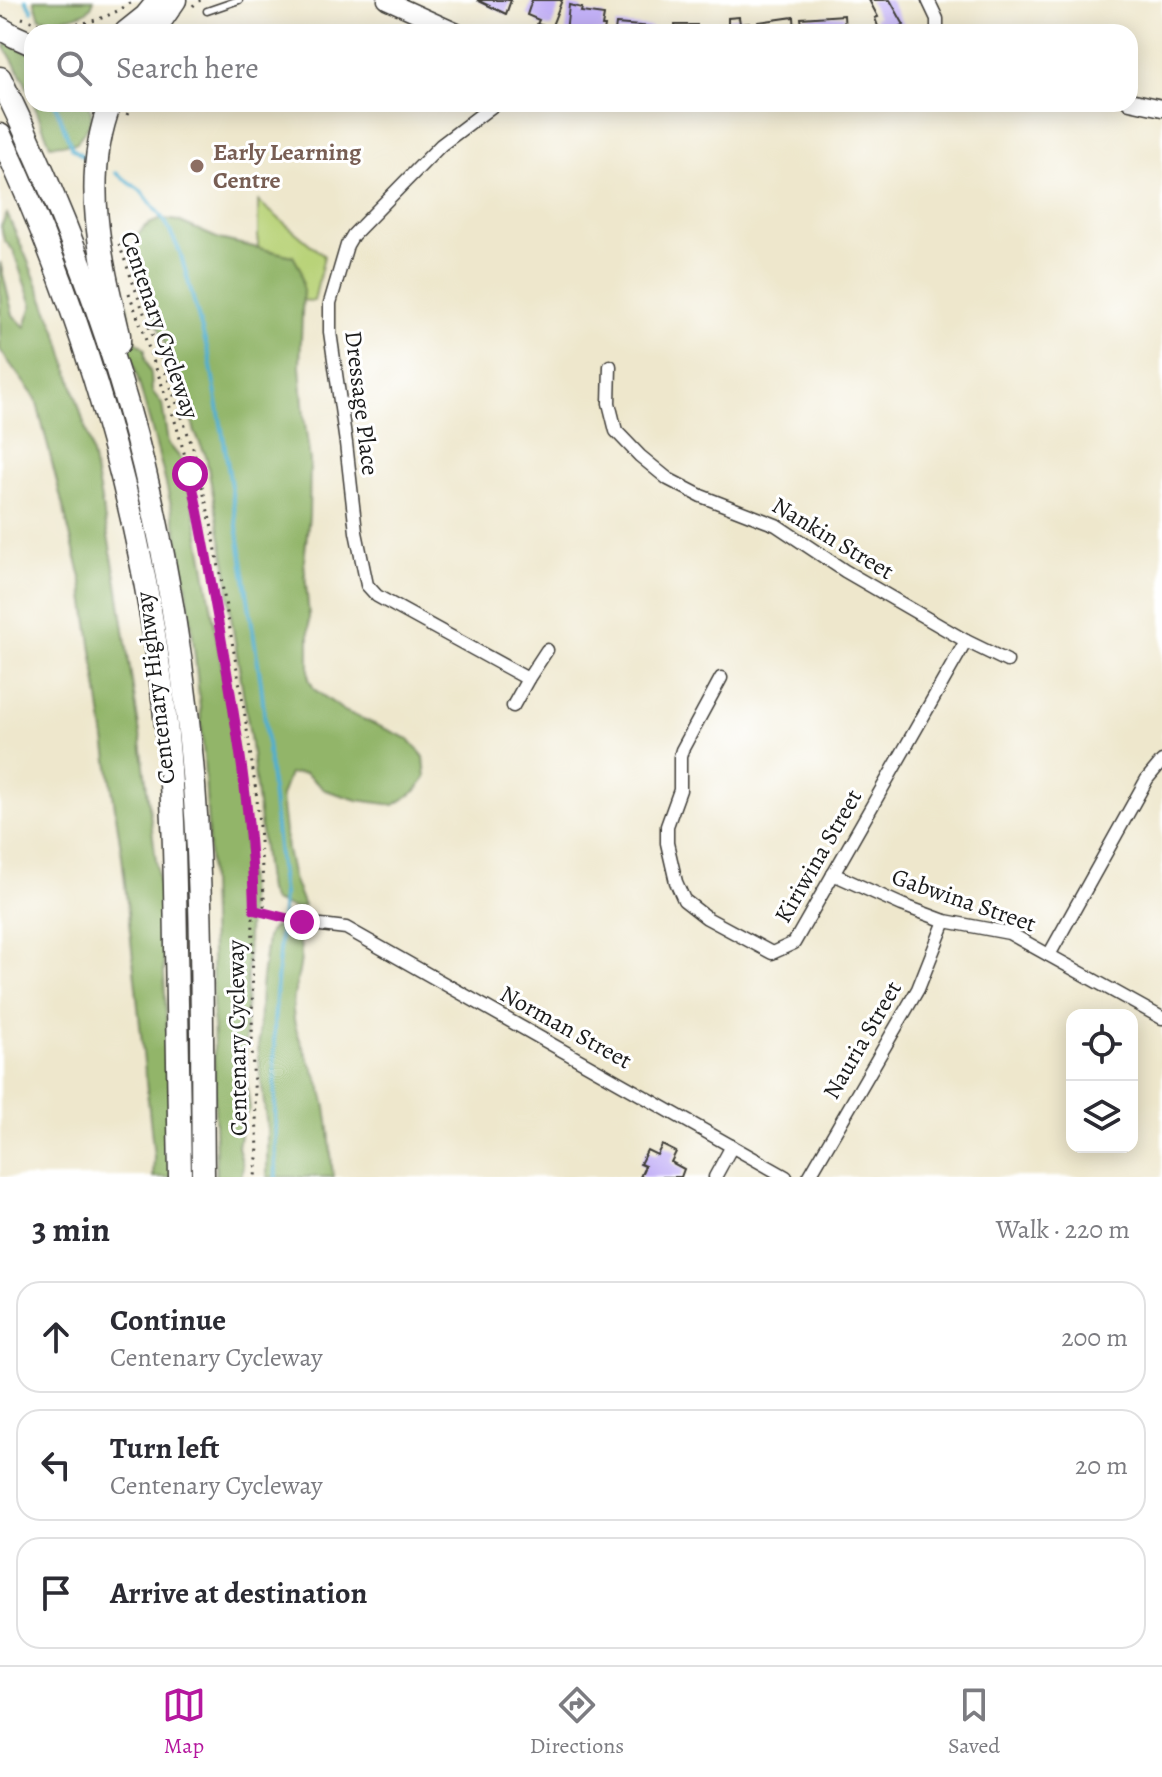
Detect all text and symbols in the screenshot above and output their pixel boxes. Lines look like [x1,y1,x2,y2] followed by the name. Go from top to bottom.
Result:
[24,24,1138,112] search box
[52,46,96,90] icon: search
[116,48,259,88] text: Search here
[213,136,362,196] place label: Early Learning Centre
[188,157,206,175] marker: Early Learning Centre
[113,227,207,423] street label: Centenary Cycleway
[337,329,387,477] street label: Dressage Place
[172,456,208,492] route start
[766,489,900,587] street label: Nankin Street
[127,590,183,786] street label: Centenary Highway
[767,783,869,929] street label: Kiriwina Street
[888,860,1040,940] street label: Gabwina Street
[284,904,320,940] route end
[219,939,255,1136] street label: Centenary Cycleway
[815,975,909,1105] street label: Nauria Street
[494,978,638,1076] street label: Norman Street
[1066,1009,1138,1153] map controls
[1066,1009,1138,1081] button: locate
[1066,1081,1138,1153] button: layers
[32,1206,110,1253] text: 3 min
[996,1212,1130,1247] text: Walk · 220 m
[110,1300,226,1340] text: Continue
[34,1315,78,1359] icon: ahead
[1061,1320,1128,1355] text: 200 m
[110,1340,323,1375] text: Centenary Cycleway
[110,1428,219,1468] text: Turn left
[34,1443,78,1487] icon: left
[1075,1448,1128,1483] text: 20 m
[110,1468,323,1503] text: Centenary Cycleway
[34,1571,78,1615] icon: arrive
[110,1573,367,1613] text: Arrive at destination
[162,1683,206,1761] tab: Map
[530,1683,624,1761] tab: Directions
[948,1683,1000,1761] tab: Saved

